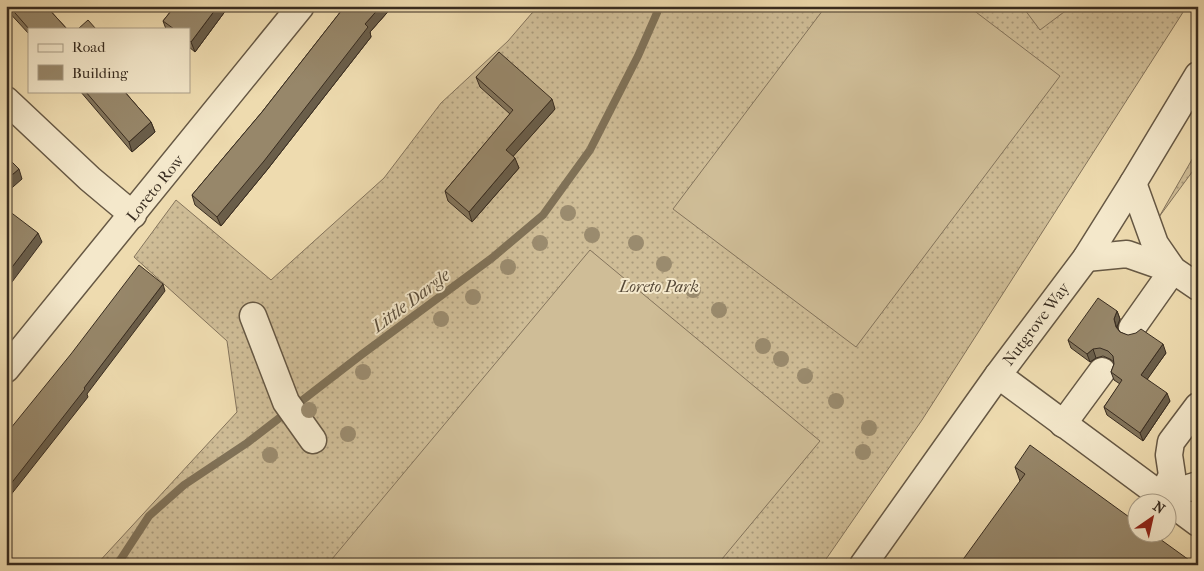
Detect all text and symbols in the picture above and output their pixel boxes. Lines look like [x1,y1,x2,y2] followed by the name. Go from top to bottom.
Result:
[28,28,190,92] legend
[72,38,106,56] text: Road
[72,64,129,82] text: Building
[122,150,188,225] street label: Loreto Row
[366,264,455,338] water label: Little Dargle
[618,277,699,296] park label: Loreto Park
[999,278,1074,369] street label: Nutgrove Way
[1126,494,1176,544] north arrow
[1150,498,1168,518] text: N

